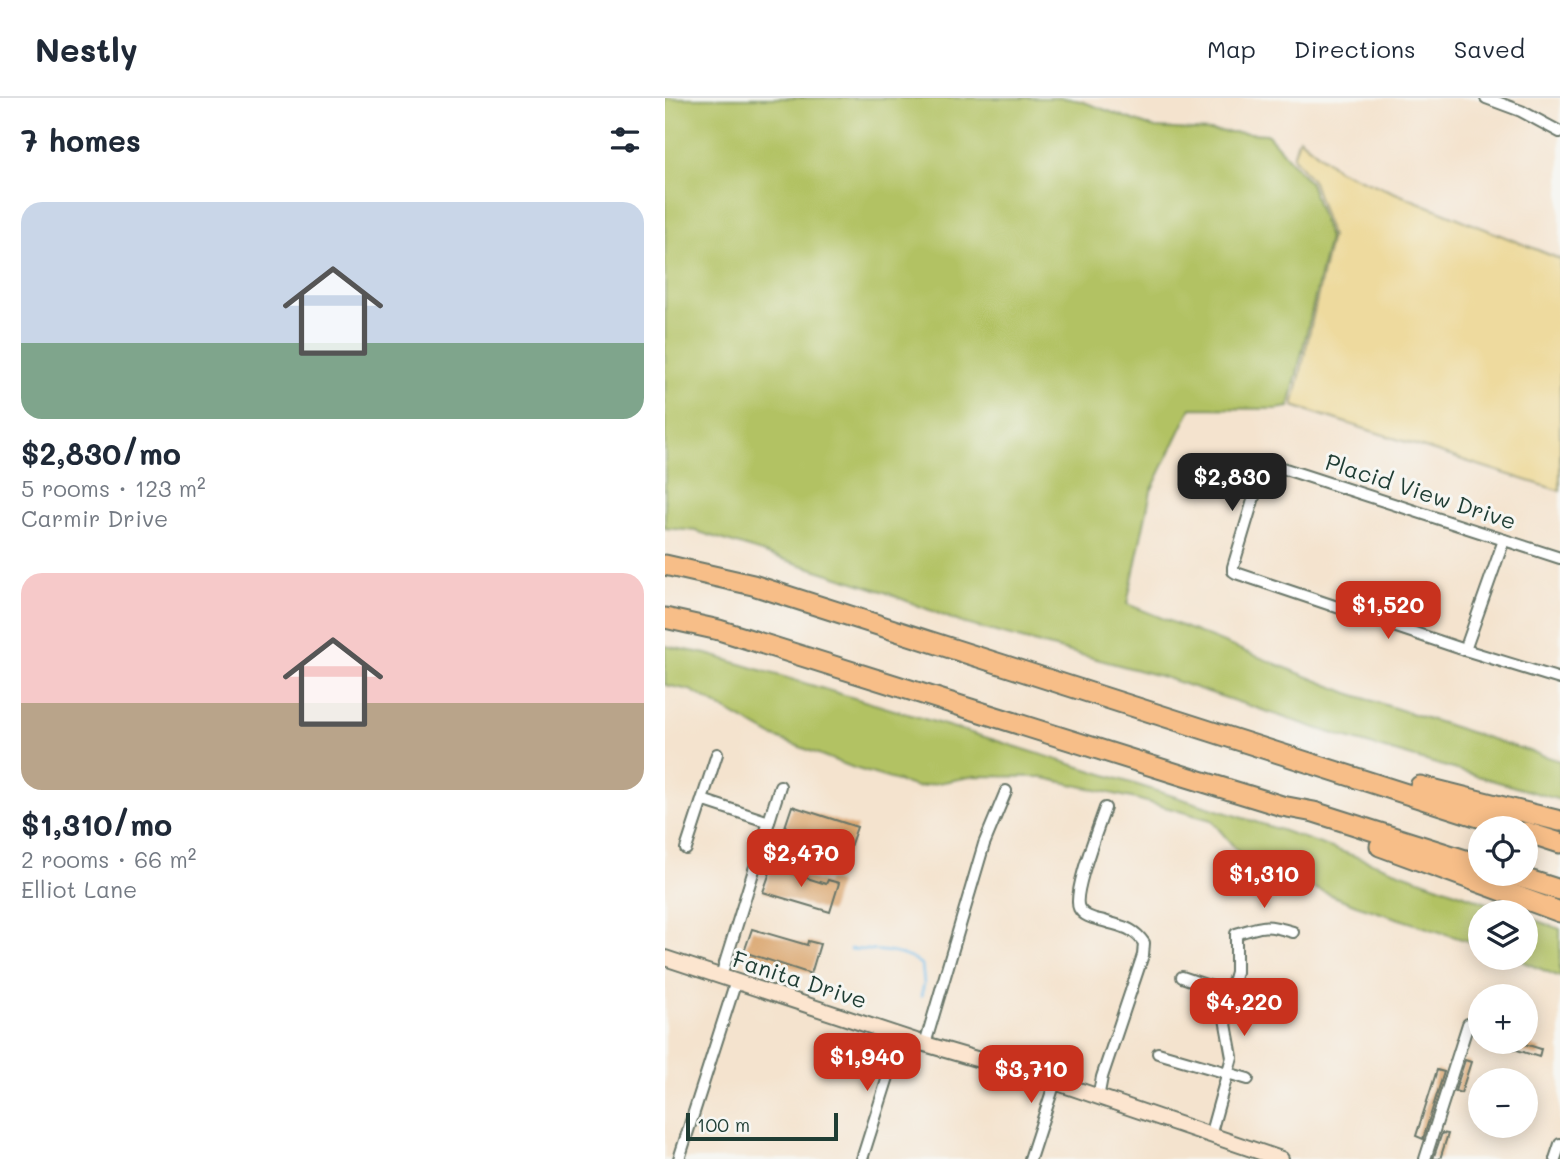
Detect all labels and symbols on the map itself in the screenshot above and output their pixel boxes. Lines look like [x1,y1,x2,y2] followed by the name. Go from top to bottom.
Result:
[1322,446,1520,536] street label: Placid View Drive
[1175,454,1289,513] pin: $2,830
[1331,582,1445,641] pin: $1,520
[744,830,858,889] pin: $2,470
[1207,850,1321,910] pin: $1,310
[729,943,871,1015] street label: Fanita Drive
[1187,978,1301,1038] pin: $4,220
[810,1034,924,1093] pin: $1,940
[974,1046,1088,1105] pin: $3,710
[686,1110,838,1142] scale bar

